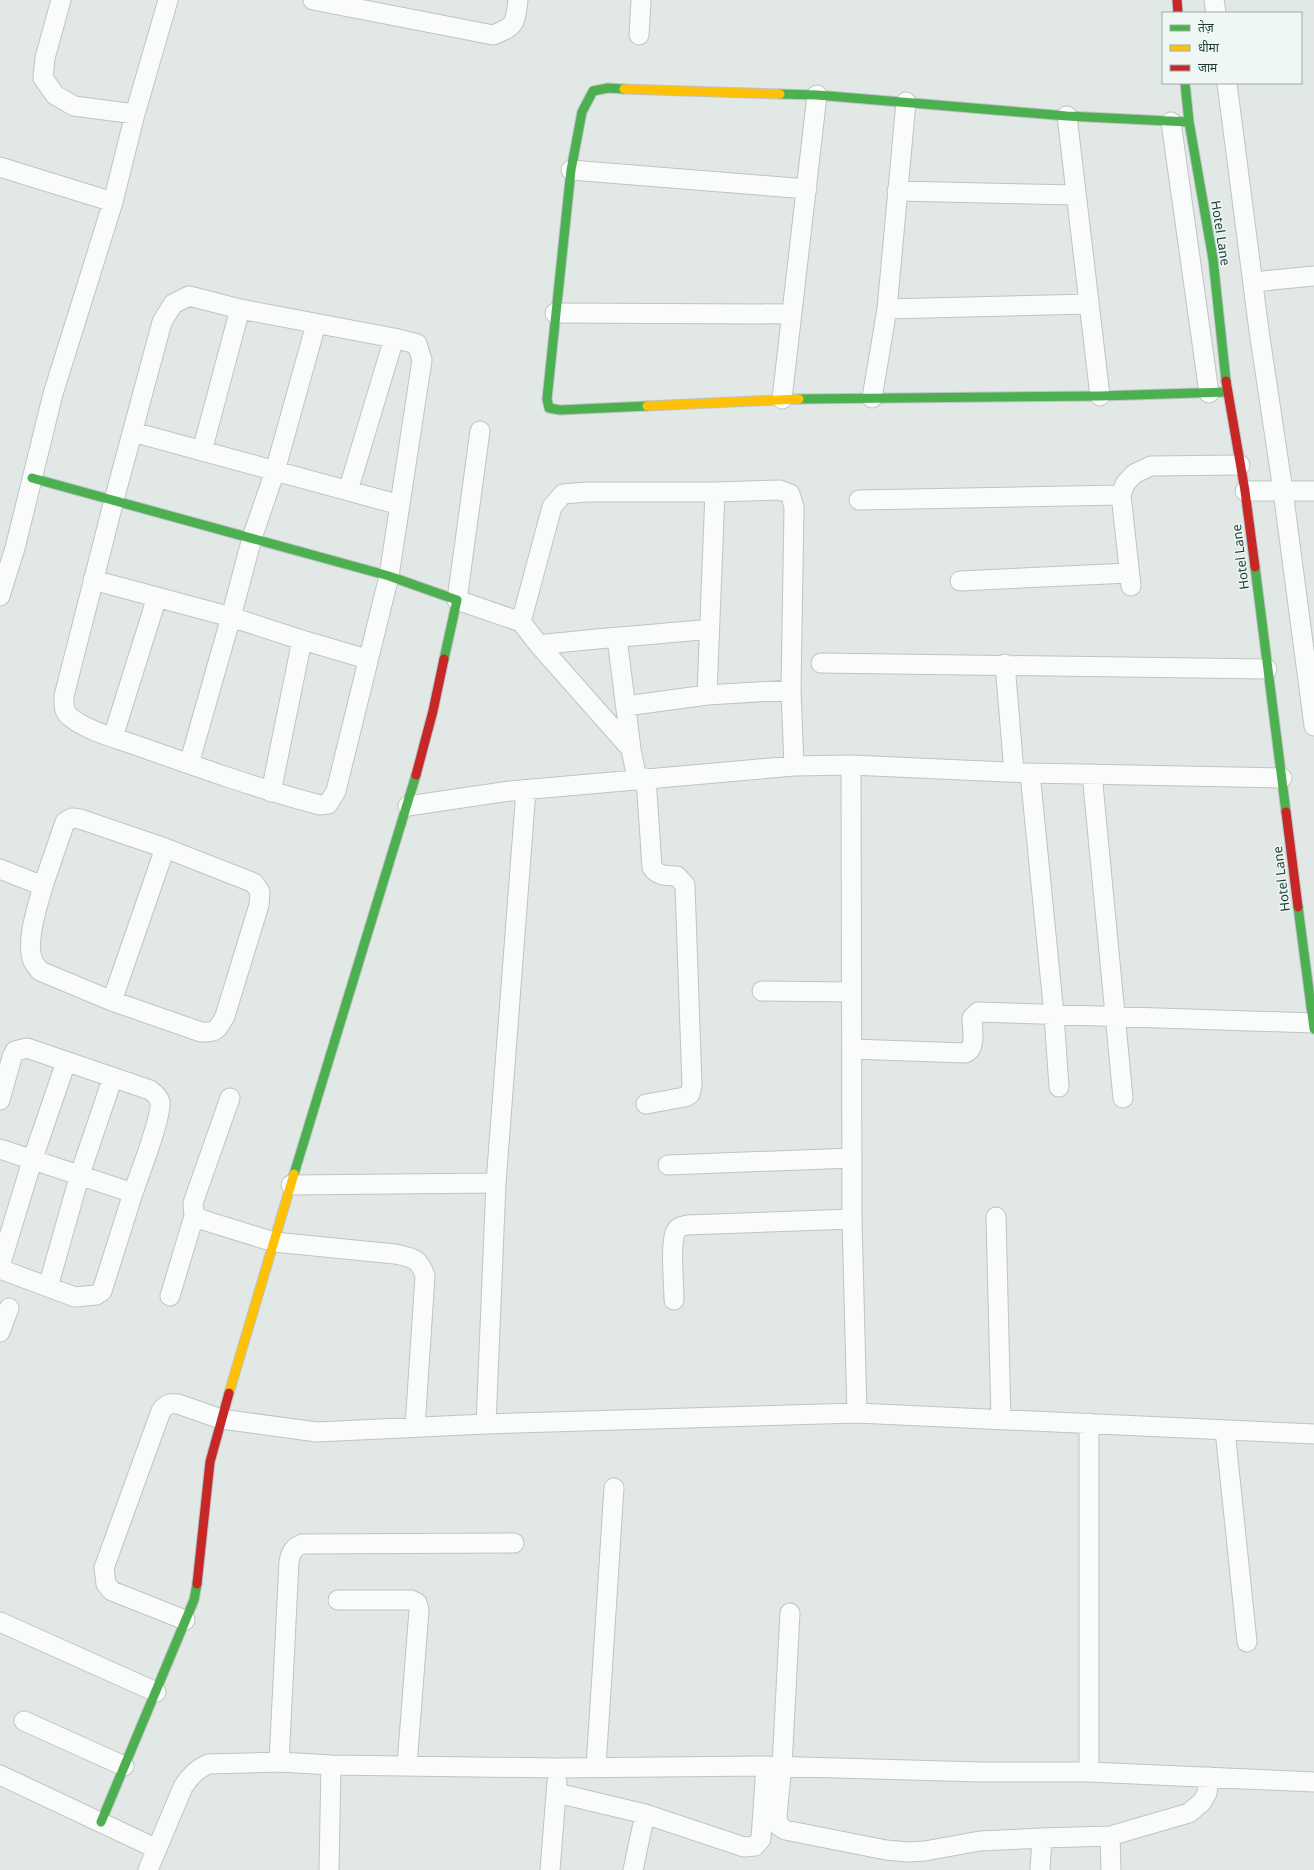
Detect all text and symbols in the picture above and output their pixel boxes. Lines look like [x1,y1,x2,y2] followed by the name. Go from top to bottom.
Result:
[1162,12,1302,84] legend
[1198,19,1215,36] text: तेज़
[1198,39,1220,56] text: धीमा
[1198,59,1218,76] text: जाम
[1207,199,1235,267] street label: Hotel Lane
[1227,523,1253,591] street label: Hotel Lane
[1268,845,1294,913] street label: Hotel Lane

